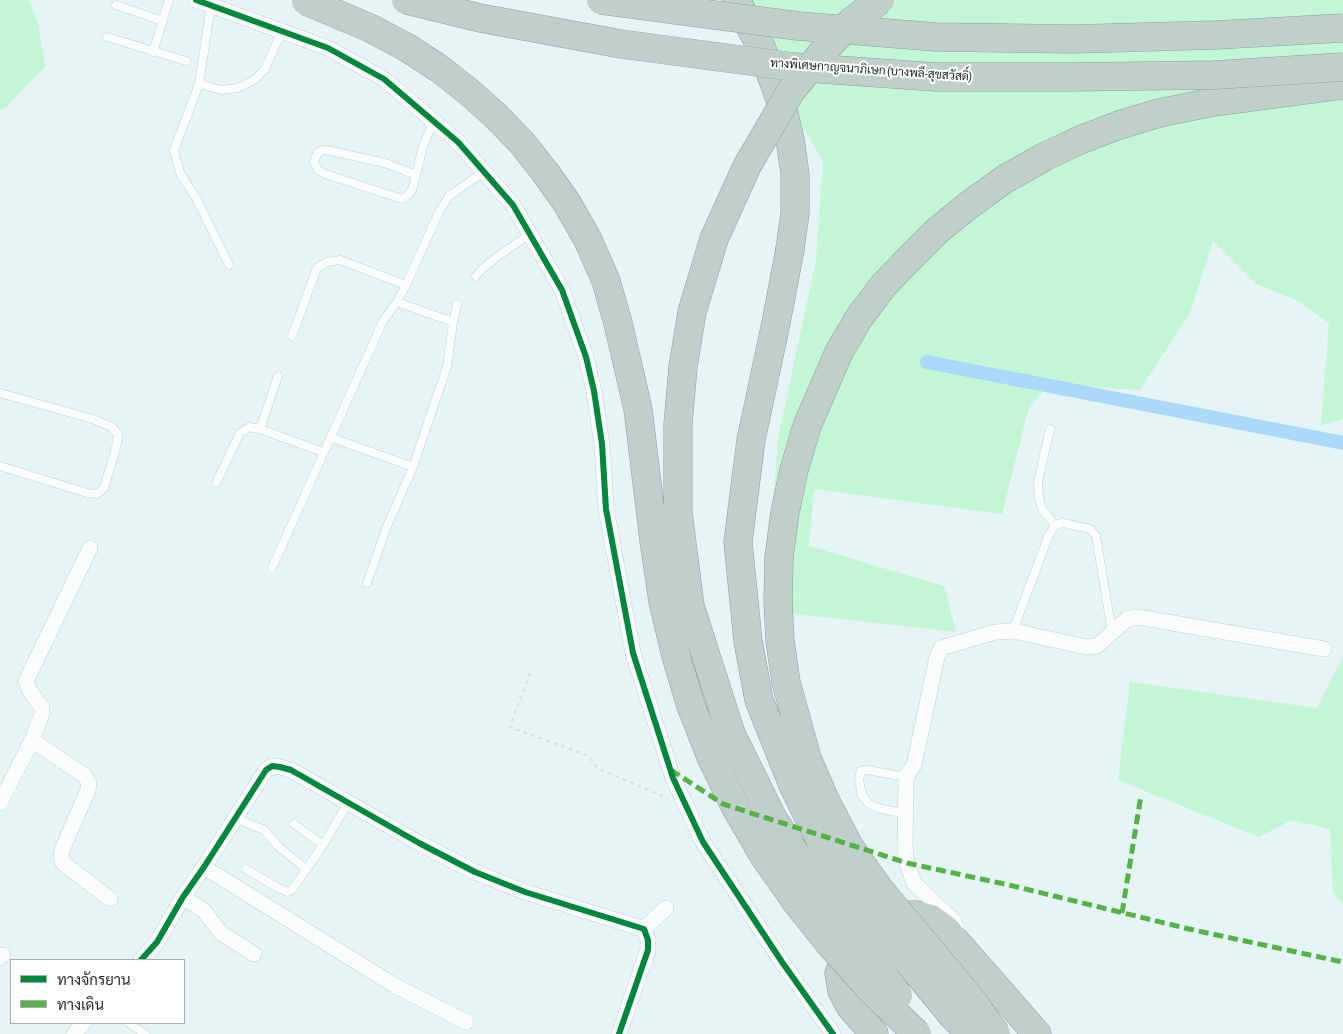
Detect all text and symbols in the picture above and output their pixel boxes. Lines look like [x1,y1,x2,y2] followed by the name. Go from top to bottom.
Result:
[770,56,972,84] street label: ทางพิเศษกาญจนาภิเษก (บางพลี-สุขสวัสดิ์)
[10,959,185,1024] legend
[57,971,131,988] text: ทางจักรยาน
[57,996,104,1013] text: ทางเดิน

